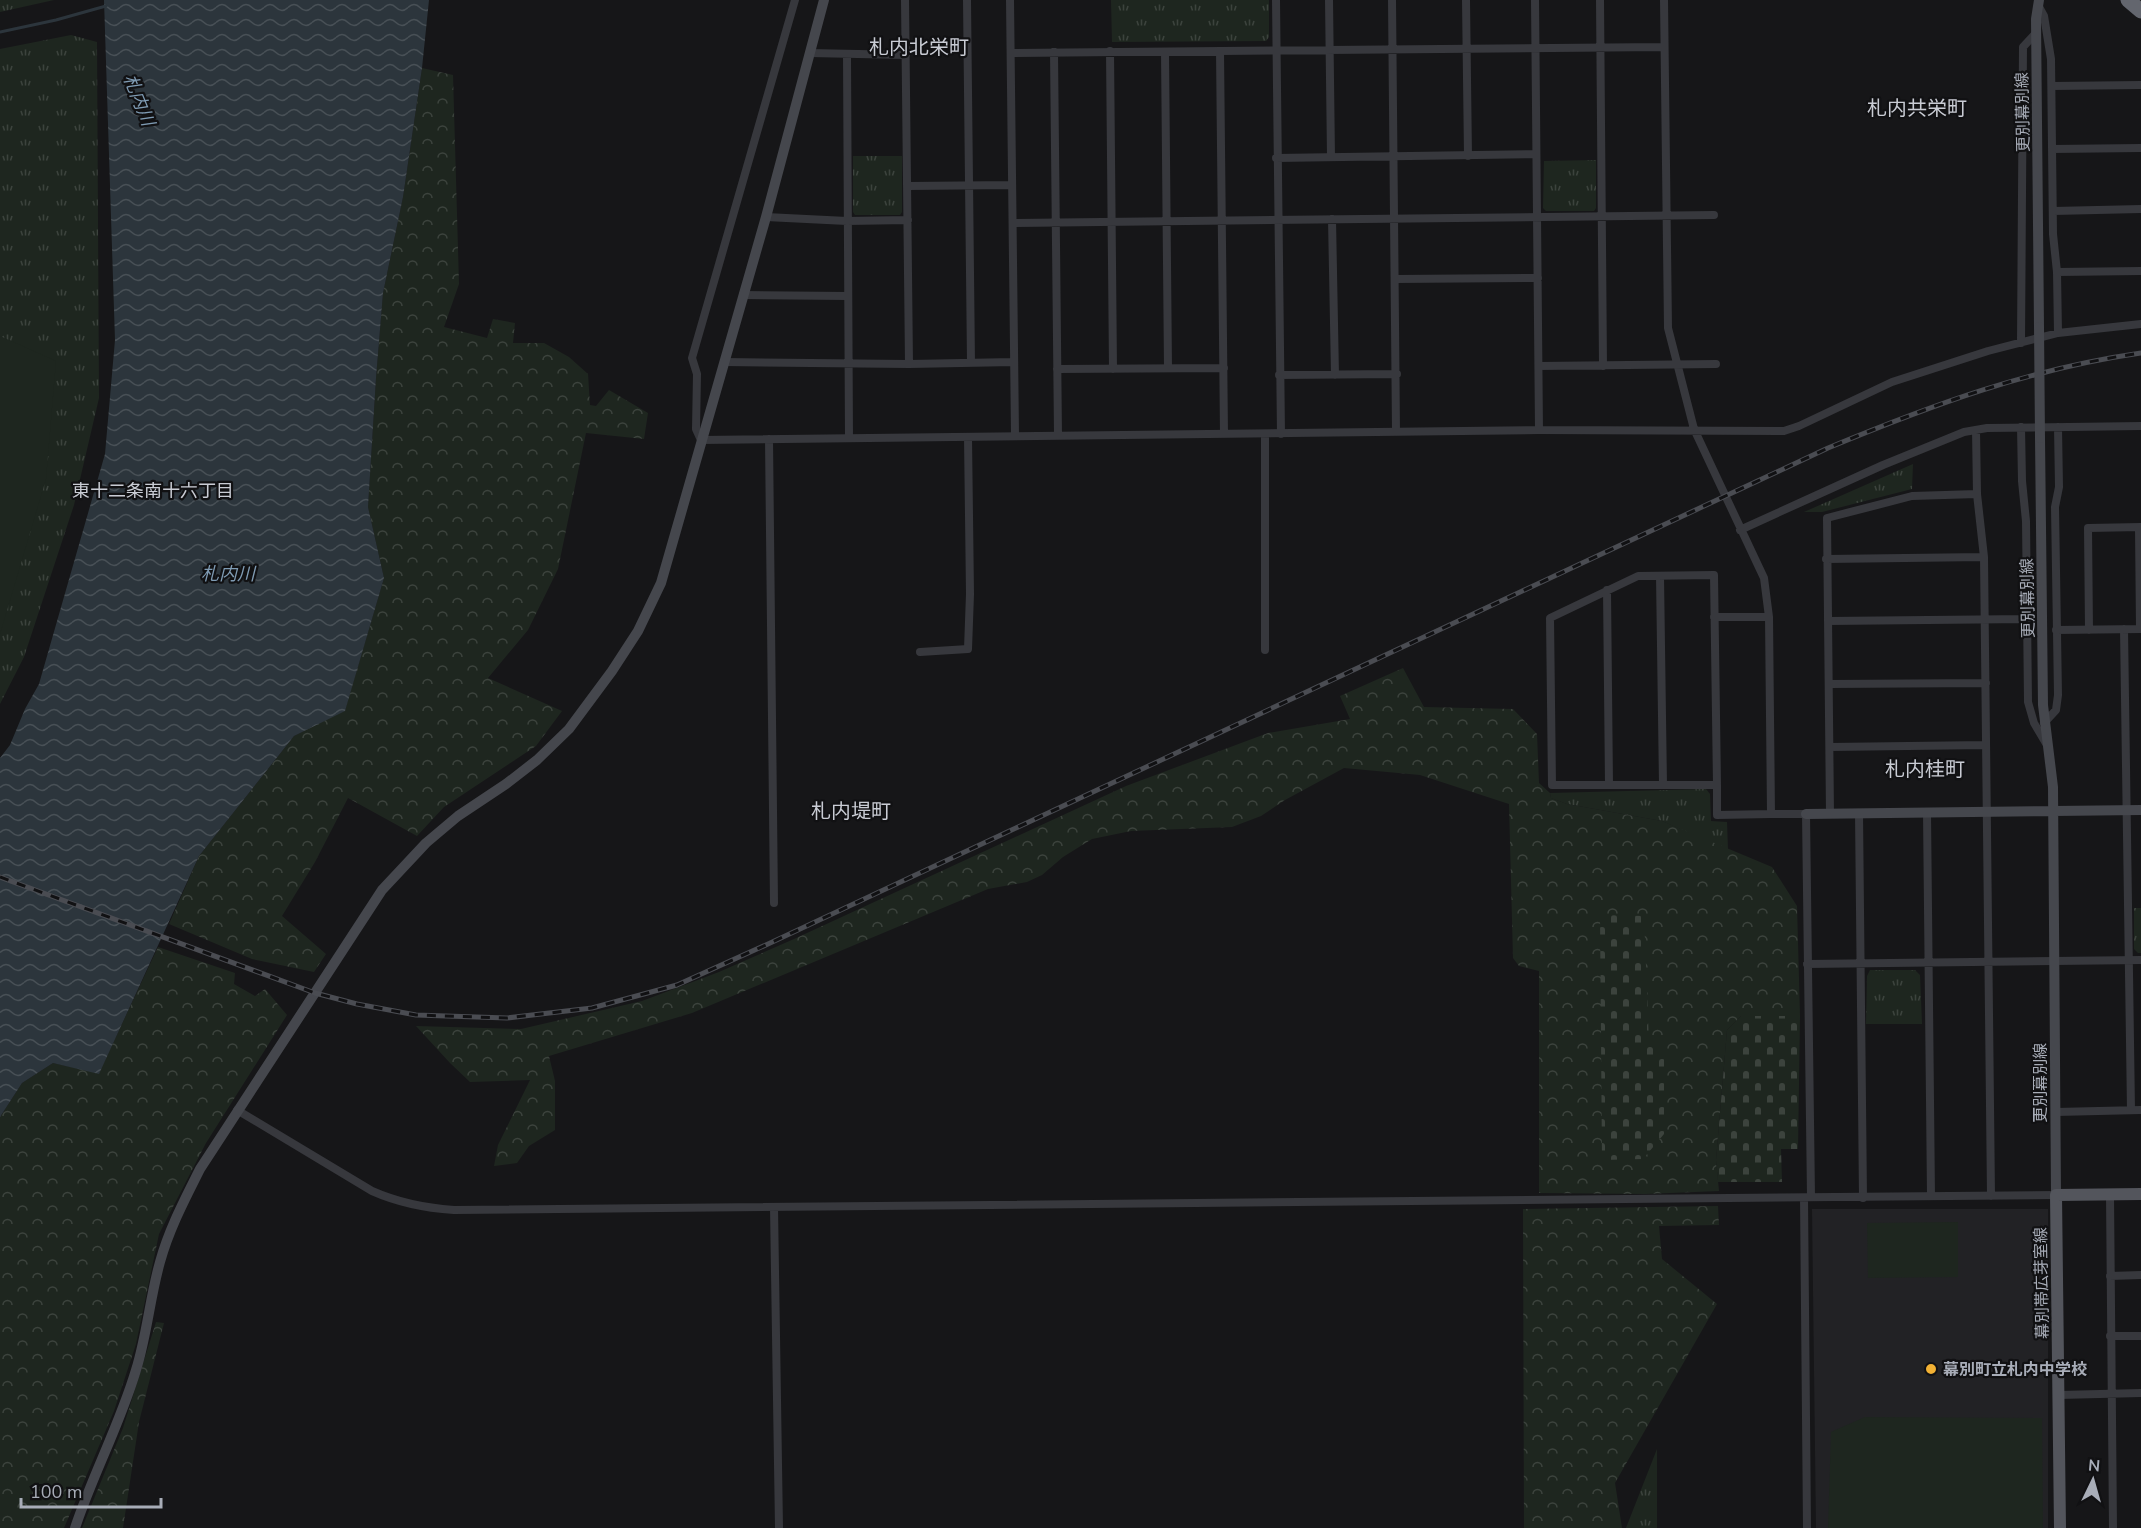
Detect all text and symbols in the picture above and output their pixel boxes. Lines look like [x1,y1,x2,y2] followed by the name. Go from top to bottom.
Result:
[869,34,969,61] district label: 札内北栄町
[118,70,161,131] water label: 札内川
[2011,72,2035,152] street label: 更別幕別線
[1867,95,1967,122] district label: 札内共栄町
[72,479,234,503] district label: 東十二条南十六丁目
[2016,558,2040,638] street label: 更別幕別線
[201,562,257,586] water label: 札内川
[1885,756,1965,783] district label: 札内桂町
[811,798,891,825] district label: 札内堤町
[2030,1043,2052,1123] street label: 更別幕別線
[2030,1227,2054,1339] street label: 幕別帯広芽室線
[1943,1359,2087,1381] place label: 幕別町立札内中学校
[1924,1362,1938,1376] marker: 幕別町立札内中学校
[2063,1450,2123,1510] north arrow
[2087,1455,2101,1478] text: N
[21,1471,160,1509] scale bar
[30,1480,82,1504] text: 100 m

